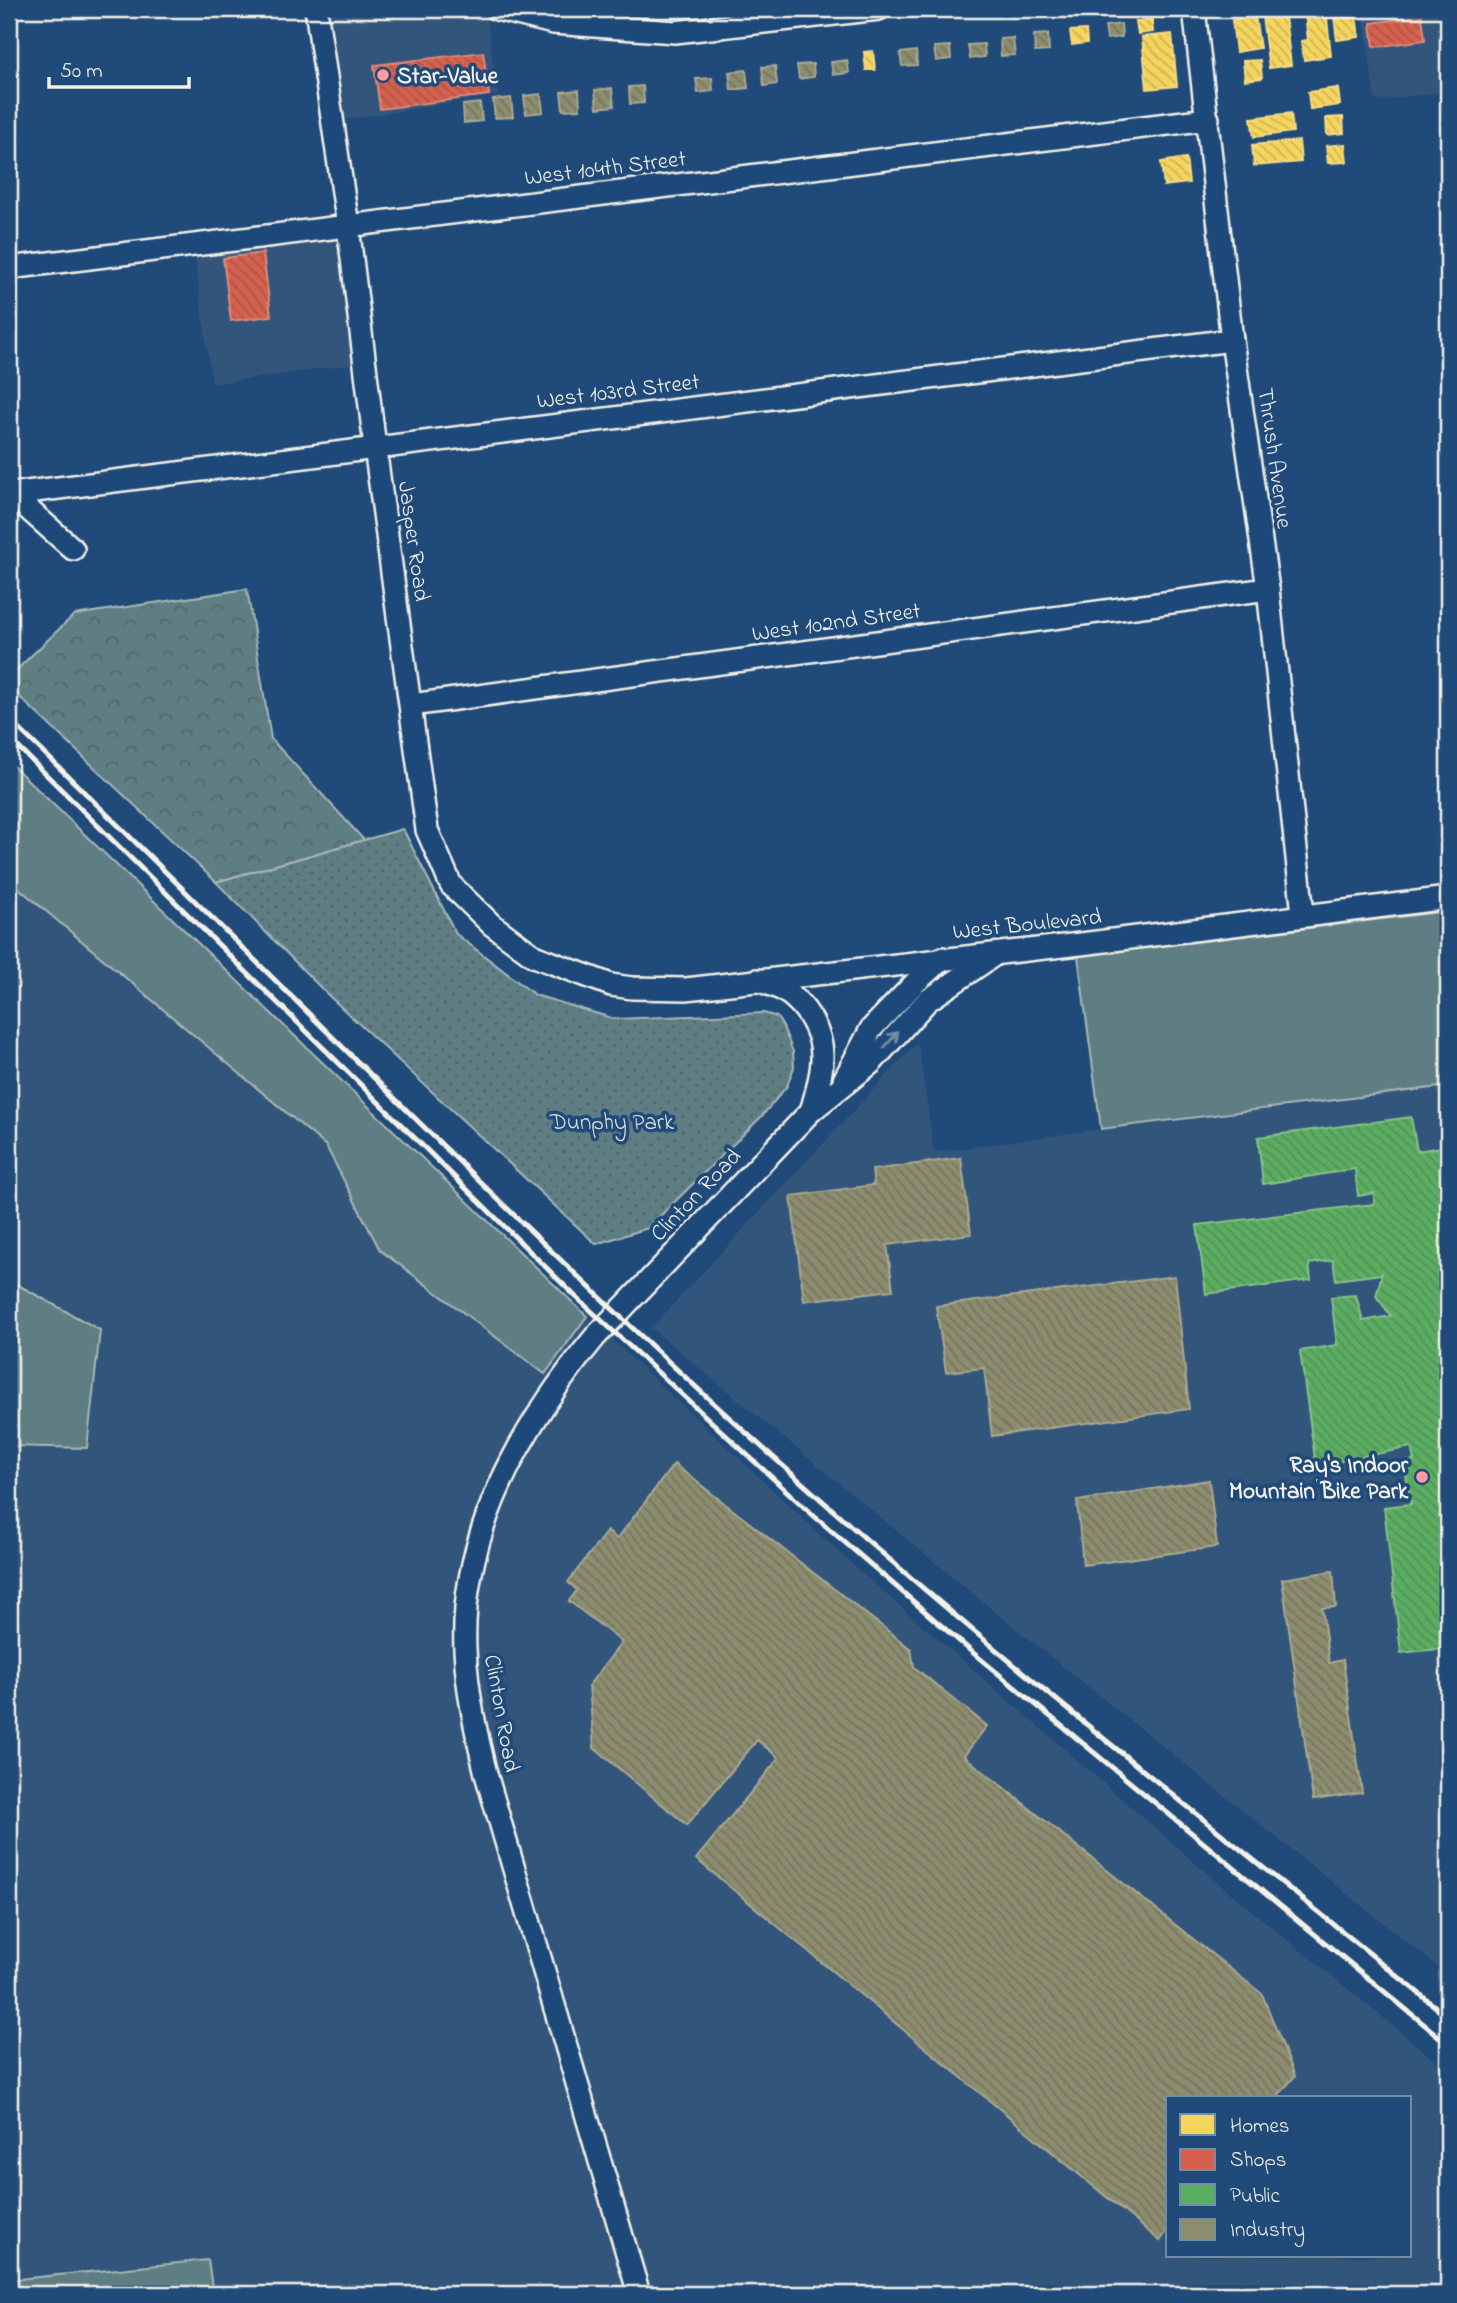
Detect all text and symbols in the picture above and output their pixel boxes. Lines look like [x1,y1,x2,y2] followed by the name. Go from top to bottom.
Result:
[49,46,189,90] scale bar
[60,57,103,87] text: 50 m
[397,61,499,94] place label: Star-Value
[375,67,391,83] marker: Star-Value
[523,143,688,196] street label: West 104th Street
[535,366,702,419] street label: West 103rd Street
[1247,386,1300,531] street label: Thrush Avenue
[388,479,437,604] street label: Jasper Road
[750,595,923,652] street label: West 102nd Street
[951,901,1103,950] street label: West Boulevard
[883,1031,899,1049] one-way arrow
[549,1107,675,1142] park label: Dunphy Park
[644,1142,750,1250] street label: Clinton Road
[1229,1450,1409,1509] place label: Ray's Indoor Mountain Bike Park
[1414,1469,1430,1485] marker: Ray's Indoor Mountain Bike Park
[474,1652,527,1775] street label: Clinton Road
[1166,2096,1412,2258] legend
[1230,2112,1290,2142] text: Homes
[1230,2146,1287,2176] text: Shops
[1230,2182,1281,2212] text: Public
[1230,2216,1305,2248] text: Industry

